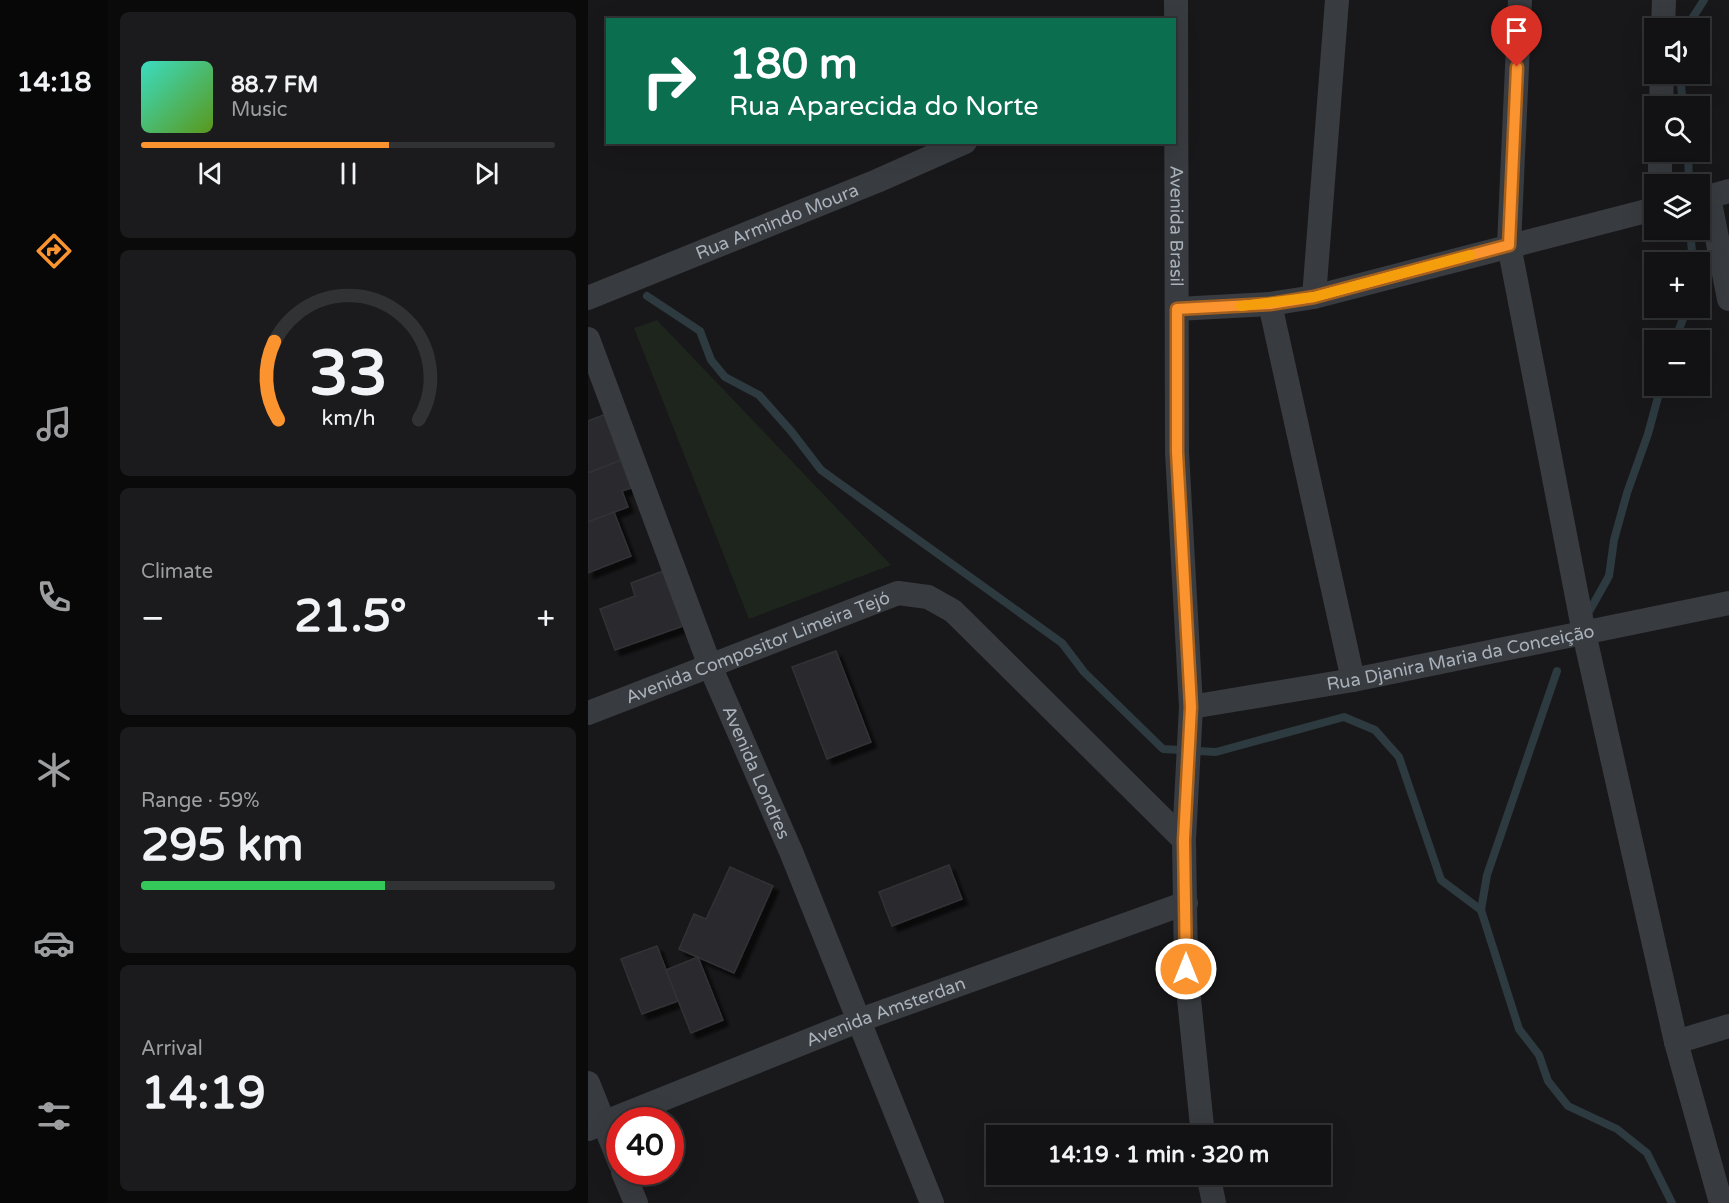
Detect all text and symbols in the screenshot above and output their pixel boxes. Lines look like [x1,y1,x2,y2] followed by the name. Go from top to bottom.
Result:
[1491,5,1542,67] pin
[1500,14,1533,47] icon: arrive
[1644,18,1710,396] map controls
[1644,18,1710,84] button: sound
[729,39,858,90] text: 180 m
[630,42,708,120] icon: right
[17,66,91,99] text: 14:18
[231,72,318,98] text: 88.7 FM
[729,90,1039,123] text: Rua Aparecida do Norte
[1644,96,1710,162] button: search
[231,98,287,122] text: Music
[194,157,227,190] icon: previous
[332,157,365,190] icon: pause
[470,157,503,190] icon: next
[1165,165,1188,287] street label: Avenida Brasil
[1644,174,1710,240] button: layers
[692,179,862,264] street label: Rua Armindo Moura
[33,230,75,272] icon: directions
[1644,252,1710,318] button: +
[1644,330,1710,396] button: −
[309,337,387,412] text: 33
[33,403,75,445] icon: music
[321,406,375,432] text: km/h
[141,560,213,584] text: Climate
[33,576,75,618] icon: phone
[622,586,893,708] street label: Avenida Compositor Limeira Tejó
[294,590,407,644] text: 21.5°
[141,599,165,638] text: −
[536,599,555,638] text: +
[1325,620,1596,695] street label: Rua Djanira Maria da Conceição
[718,702,795,842] street label: Avenida Londres
[33,749,75,791] icon: climate
[141,789,260,813] text: Range · 59%
[141,819,303,873] text: 295 km
[33,922,75,964] icon: car
[1154,937,1218,1001] position arrow
[803,972,968,1052] street label: Avenida Amsterdan
[141,1037,203,1061] text: Arrival
[141,1067,266,1121] text: 14:19
[33,1095,75,1137] icon: filters
[606,1107,684,1185] speed limit sign: 40
[1048,1142,1269,1168] text: 14:19 · 1 min · 320 m

